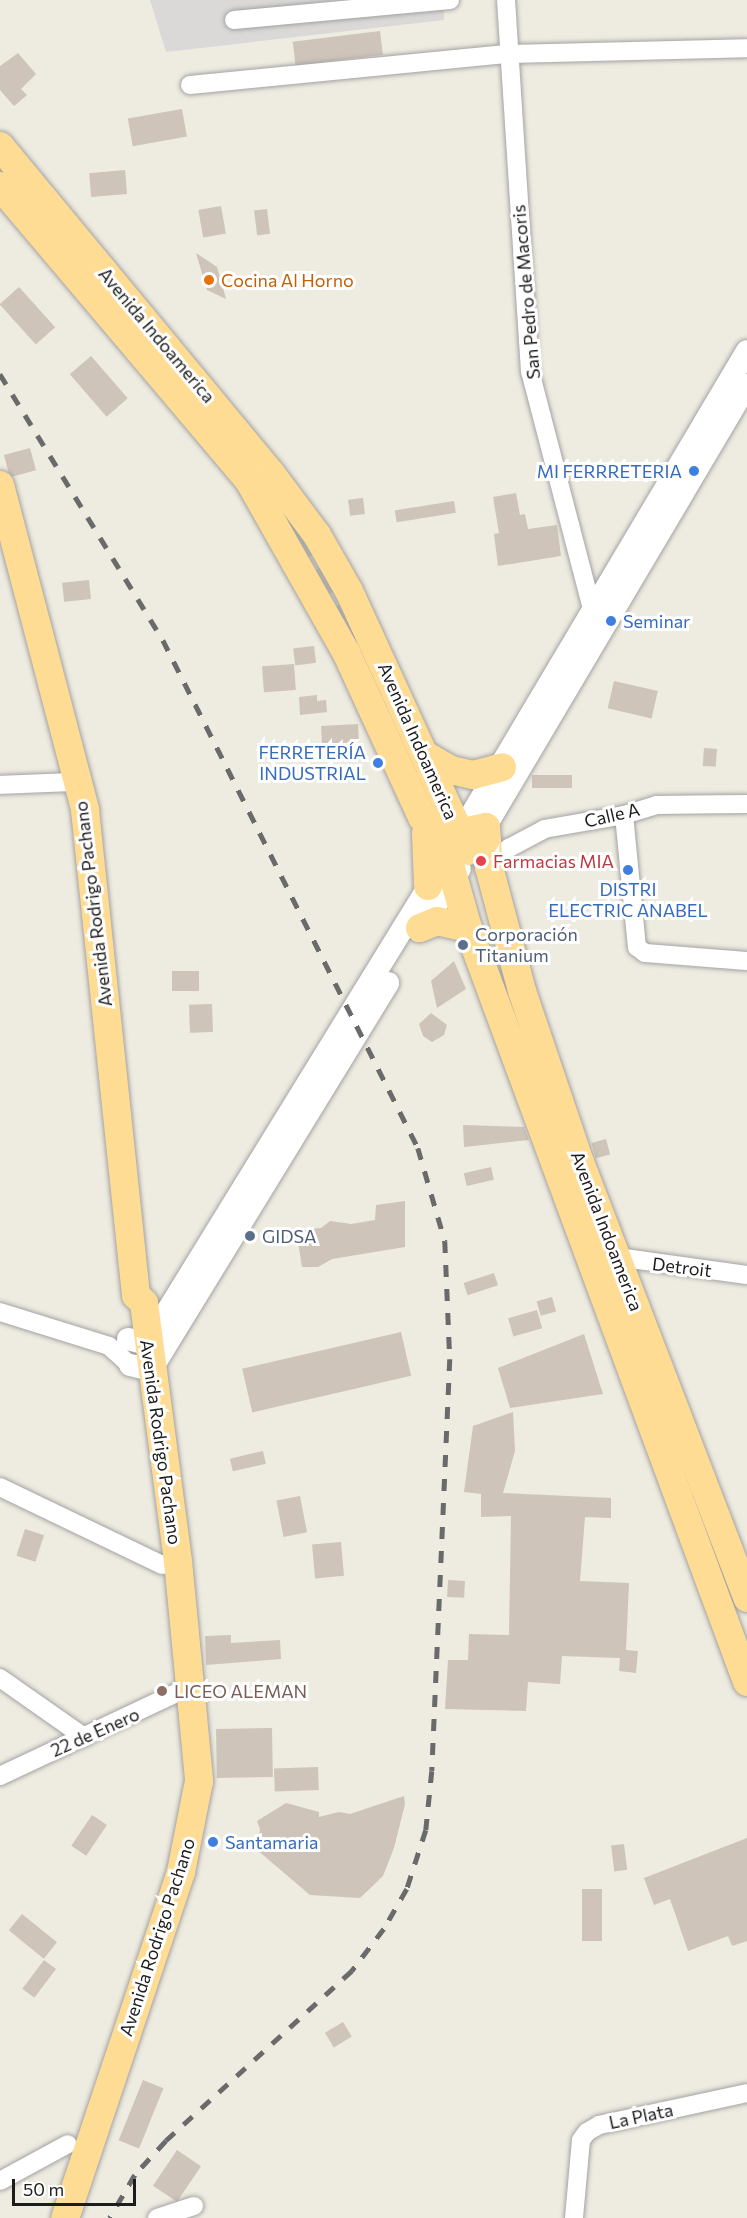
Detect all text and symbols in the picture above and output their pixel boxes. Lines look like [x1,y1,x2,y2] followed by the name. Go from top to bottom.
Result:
[508,204,544,380] street label: San Pedro de Macoris
[94,263,220,407] street label: Avenida Indoamerica
[221,269,354,291] place label: Cocina Al Horno
[202,273,216,287] marker: Cocina Al Horno
[537,460,682,482] place label: MI FERRRETERIA
[687,464,701,478] marker: MI FERRRETERIA
[623,610,690,632] place label: Seminar
[604,614,618,628] marker: Seminar
[374,659,462,823] street label: Avenida Indoamerica
[258,742,366,784] place label: FERRETERÍA INDUSTRIAL
[371,756,385,770] marker: FERRETERÍA INDUSTRIAL
[582,798,642,832] street label: Calle A
[70,800,116,1008] street label: Avenida Rodrigo Pachano
[493,850,614,872] place label: Farmacias MIA
[474,854,488,868] marker: Farmacias MIA
[621,863,635,877] marker: DISTRI ELECTRIC ANABEL
[548,879,708,922] place label: DISTRI ELECTRIC ANABEL
[475,924,578,966] place label: Corporación Titanium
[456,938,470,952] marker: Corporación Titanium
[567,1148,647,1314] street label: Avenida Indoamerica
[262,1225,316,1247] place label: GIDSA
[243,1229,257,1243] marker: GIDSA
[651,1253,713,1281] street label: Detroit
[136,1338,186,1546] street label: Avenida Rodrigo Pachano
[174,1680,307,1702] place label: LICEO ALEMAN
[155,1684,169,1698] marker: LICEO ALEMAN
[47,1703,143,1761] street label: 22 de Enero
[225,1831,318,1853] place label: Santamaria
[115,1835,199,2039] street label: Avenida Rodrigo Pachano
[206,1835,220,1849] marker: Santamaria
[607,2099,675,2133] street label: La Plata
[15,2167,140,2205] scale bar
[23,2178,64,2200] text: 50 m

